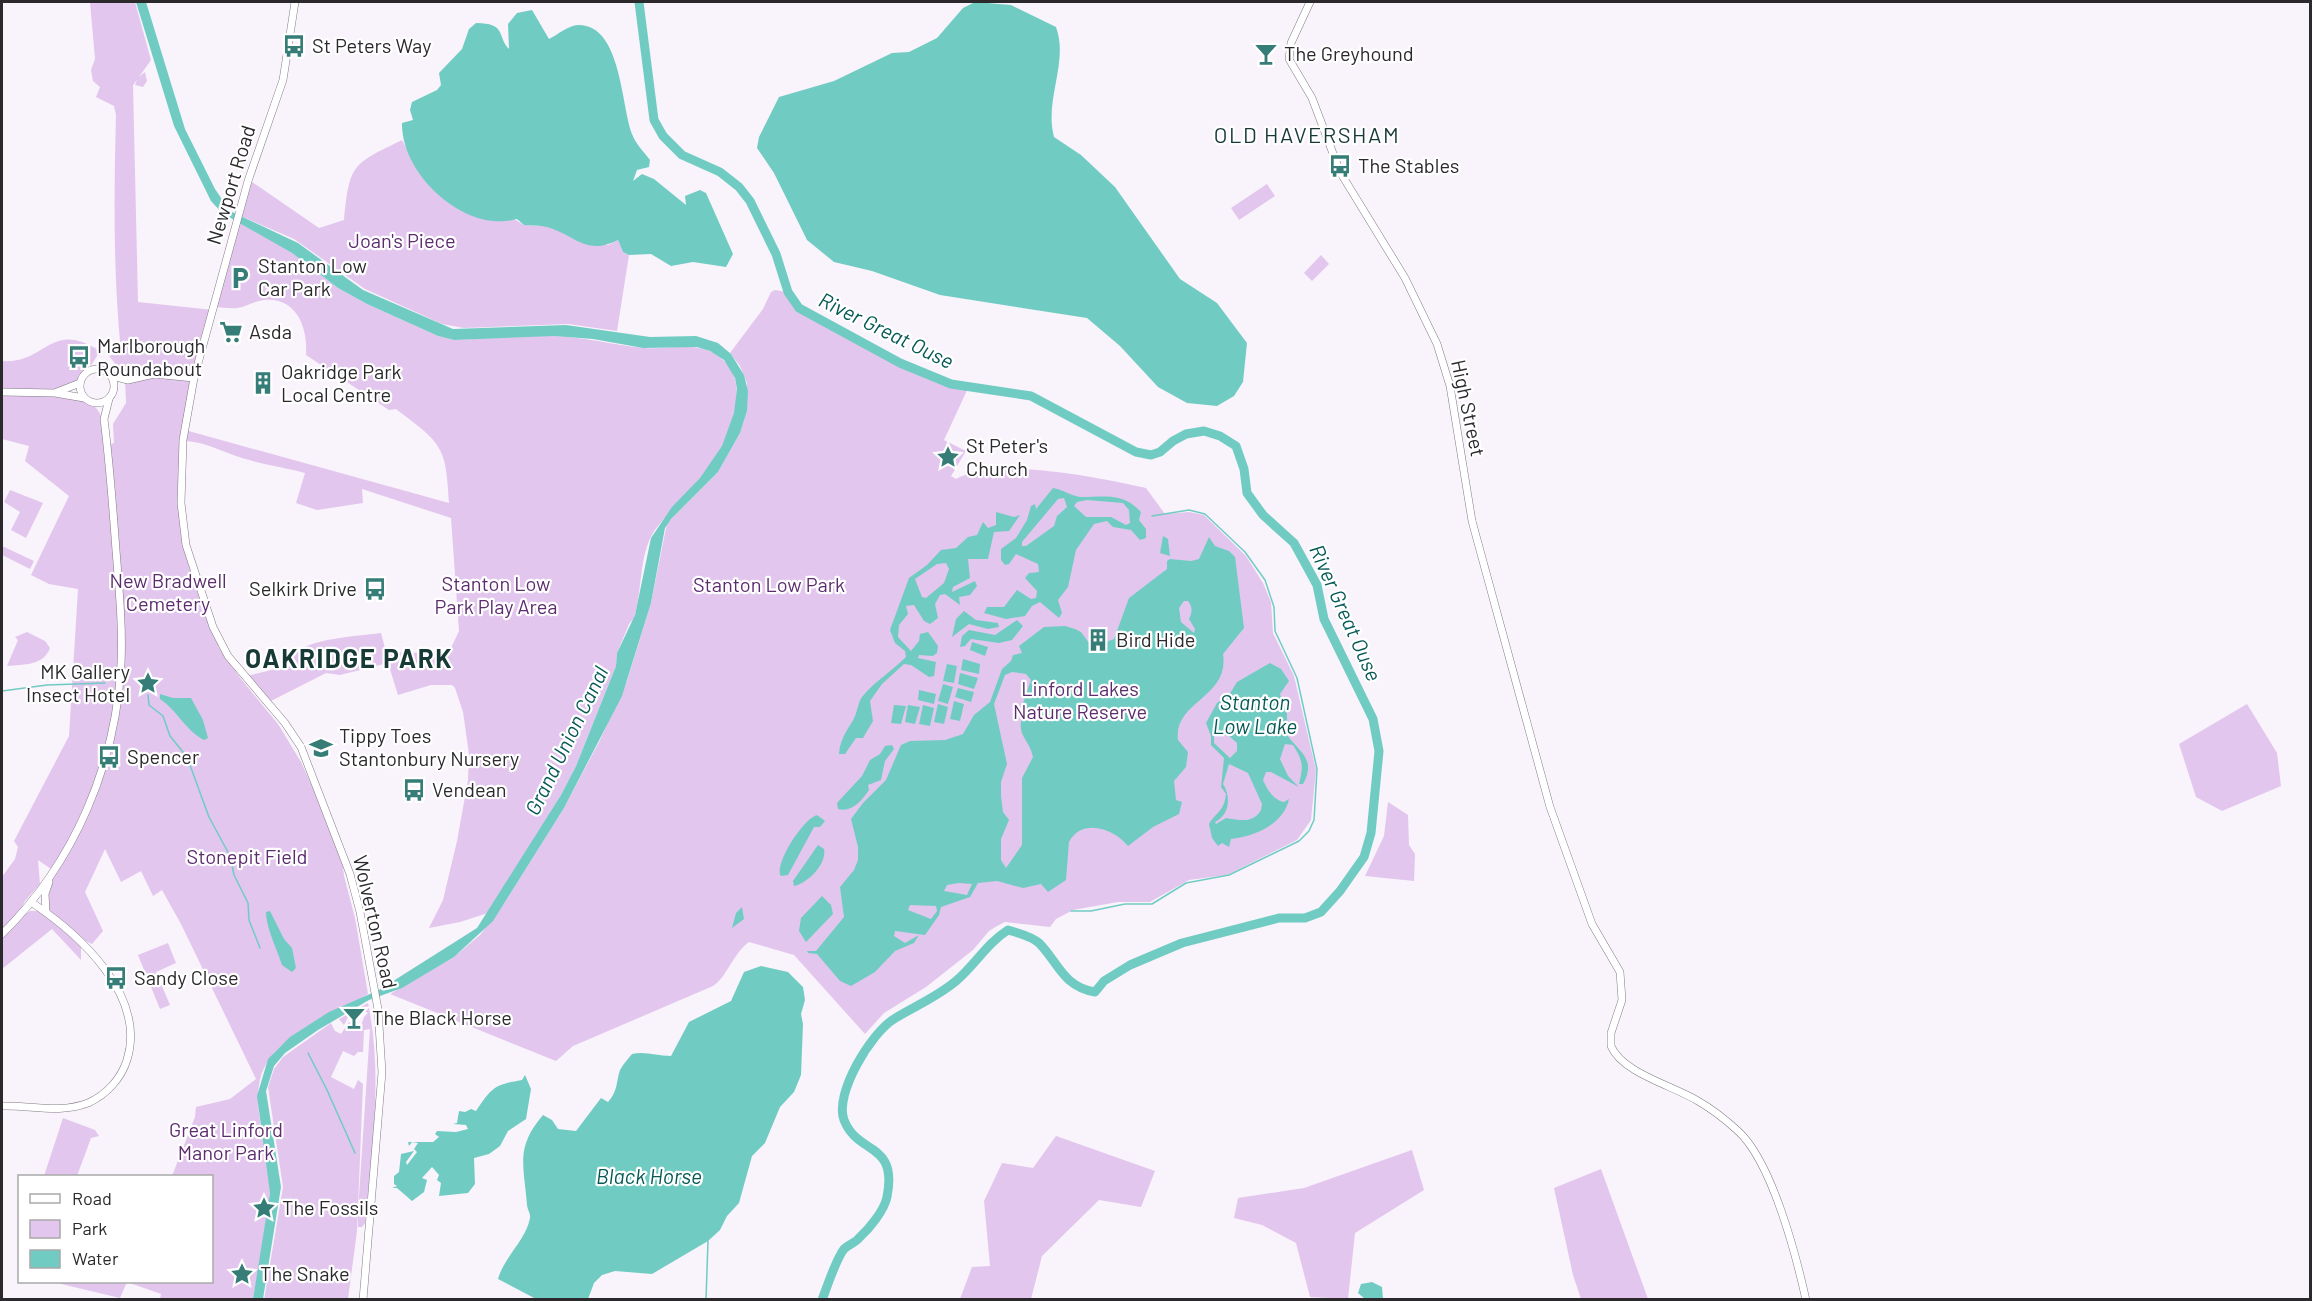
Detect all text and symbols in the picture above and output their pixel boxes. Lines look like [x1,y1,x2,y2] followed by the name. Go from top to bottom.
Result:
[281,33,307,59] bus stop icon: St Peters Way
[312,33,431,57] place label: St Peters Way
[1253,41,1279,67] bar icon: The Greyhound
[1284,41,1414,65] place label: The Greyhound
[1214,121,1400,147] district label: OLD HAVERSHAM
[201,122,260,247] street label: Newport Road
[1327,153,1353,179] bus stop icon: The Stables
[1358,153,1459,177] place label: The Stables
[348,228,456,252] park label: Joan's Piece
[258,253,367,300] place label: Stanton Low Car Park
[227,265,253,291] parking icon: Stanton Low Car Park
[815,286,958,373] water label: River Great Ouse
[218,319,244,345] supermarket icon: Asda
[249,319,292,343] place label: Asda
[97,333,205,380] place label: Marlborough Roundabout
[66,344,92,370] bus stop icon: Marlborough Roundabout
[1447,357,1491,458] street label: High Street
[281,359,402,406] place label: Oakridge Park Local Centre
[250,370,276,396] building icon: Oakridge Park Local Centre
[966,433,1048,480] place label: St Peter's Church
[935,444,961,470] place icon: St Peter's Church
[1305,540,1388,685] water label: River Great Ouse
[109,568,227,615] park label: New Bradwell Cemetery
[434,571,558,618] park label: Stanton Low Park Play Area
[693,572,845,596] park label: Stanton Low Park
[249,576,357,600] place label: Selkirk Drive
[362,576,388,602] bus stop icon: Selkirk Drive
[1085,627,1111,653] building icon: Bird Hide
[1116,627,1196,651] place label: Bird Hide
[245,642,453,673] district label: OAKRIDGE PARK
[26,659,130,706] place label: MK Gallery Insect Hotel
[519,662,613,819] water label: Grand Union Canal
[135,670,161,696] place icon: MK Gallery Insect Hotel
[1013,676,1147,723] park label: Linford Lakes Nature Reserve
[1213,689,1297,738] water label: Stanton Low Lake
[339,723,519,770] place label: Tippy Toes Stantonbury Nursery
[308,735,334,761] school or university icon: Tippy Toes Stantonbury Nursery
[96,744,122,770] bus stop icon: Spencer
[127,744,199,768] place label: Spencer
[401,777,427,803] bus stop icon: Vendean
[432,777,507,801] place label: Vendean
[187,844,307,868] park label: Stonepit Field
[349,853,403,991] street label: Wolverton Road
[103,965,129,991] bus stop icon: Sandy Close
[134,965,239,989] place label: Sandy Close
[341,1005,367,1031] bar icon: The Black Horse
[372,1005,512,1029] place label: The Black Horse
[169,1117,283,1164] park label: Great Linford Manor Park
[596,1163,702,1188] water label: Black Horse
[18,1175,213,1283] legend
[72,1187,112,1209] text: Road
[251,1195,277,1221] place icon: The Fossils
[282,1195,378,1219] place label: The Fossils
[72,1217,107,1239] text: Park
[72,1247,119,1269] text: Water
[229,1261,255,1287] place icon: The Snake
[260,1261,350,1285] place label: The Snake

